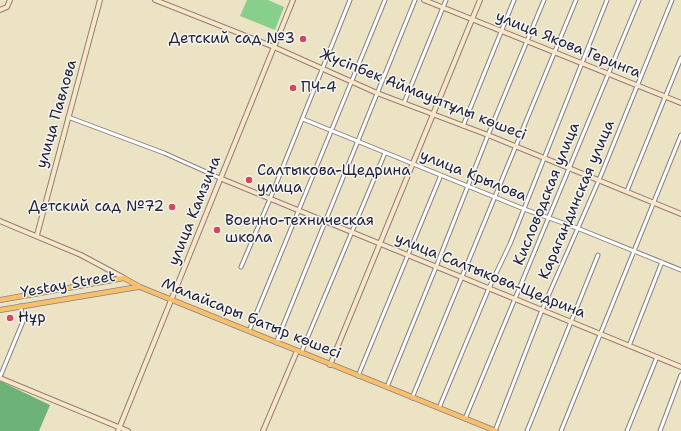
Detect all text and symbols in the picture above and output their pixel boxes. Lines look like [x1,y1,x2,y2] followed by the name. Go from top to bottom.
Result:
[493,8,643,82] street label: улица Якова Геринга
[169,30,295,48] place label: Детский сад №3
[298,34,308,44] marker: Детский сад №3
[317,45,529,145] street label: Жүсіпбек Аймауытұлы көшесі
[33,58,81,170] street label: улица Павлова
[301,79,336,97] place label: ПЧ-4
[288,83,298,93] marker: ПЧ-4
[535,118,619,282] street label: Карагандинская улица
[510,120,584,268] street label: Кисловодская улица
[417,146,529,206] street label: улица Крылова
[165,154,225,268] street label: улица Камзина
[257,162,411,197] place label: Салтыкова-Щедрина улица
[244,175,254,185] marker: Салтыкова-Щедрина улица
[29,198,164,216] place label: Детский сад №72
[167,202,177,212] marker: Детский сад №72
[225,212,374,247] place label: Военно-техническая школа
[212,225,222,235] marker: Военно-техническая школа
[392,229,588,323] street label: улица Салтыкова-Щедрина
[19,268,117,302] street label: Yestay Street
[159,275,343,363] street label: Малайсары батыр көшесі
[18,309,46,327] place label: Нұр
[5,313,15,323] marker: Нұр

